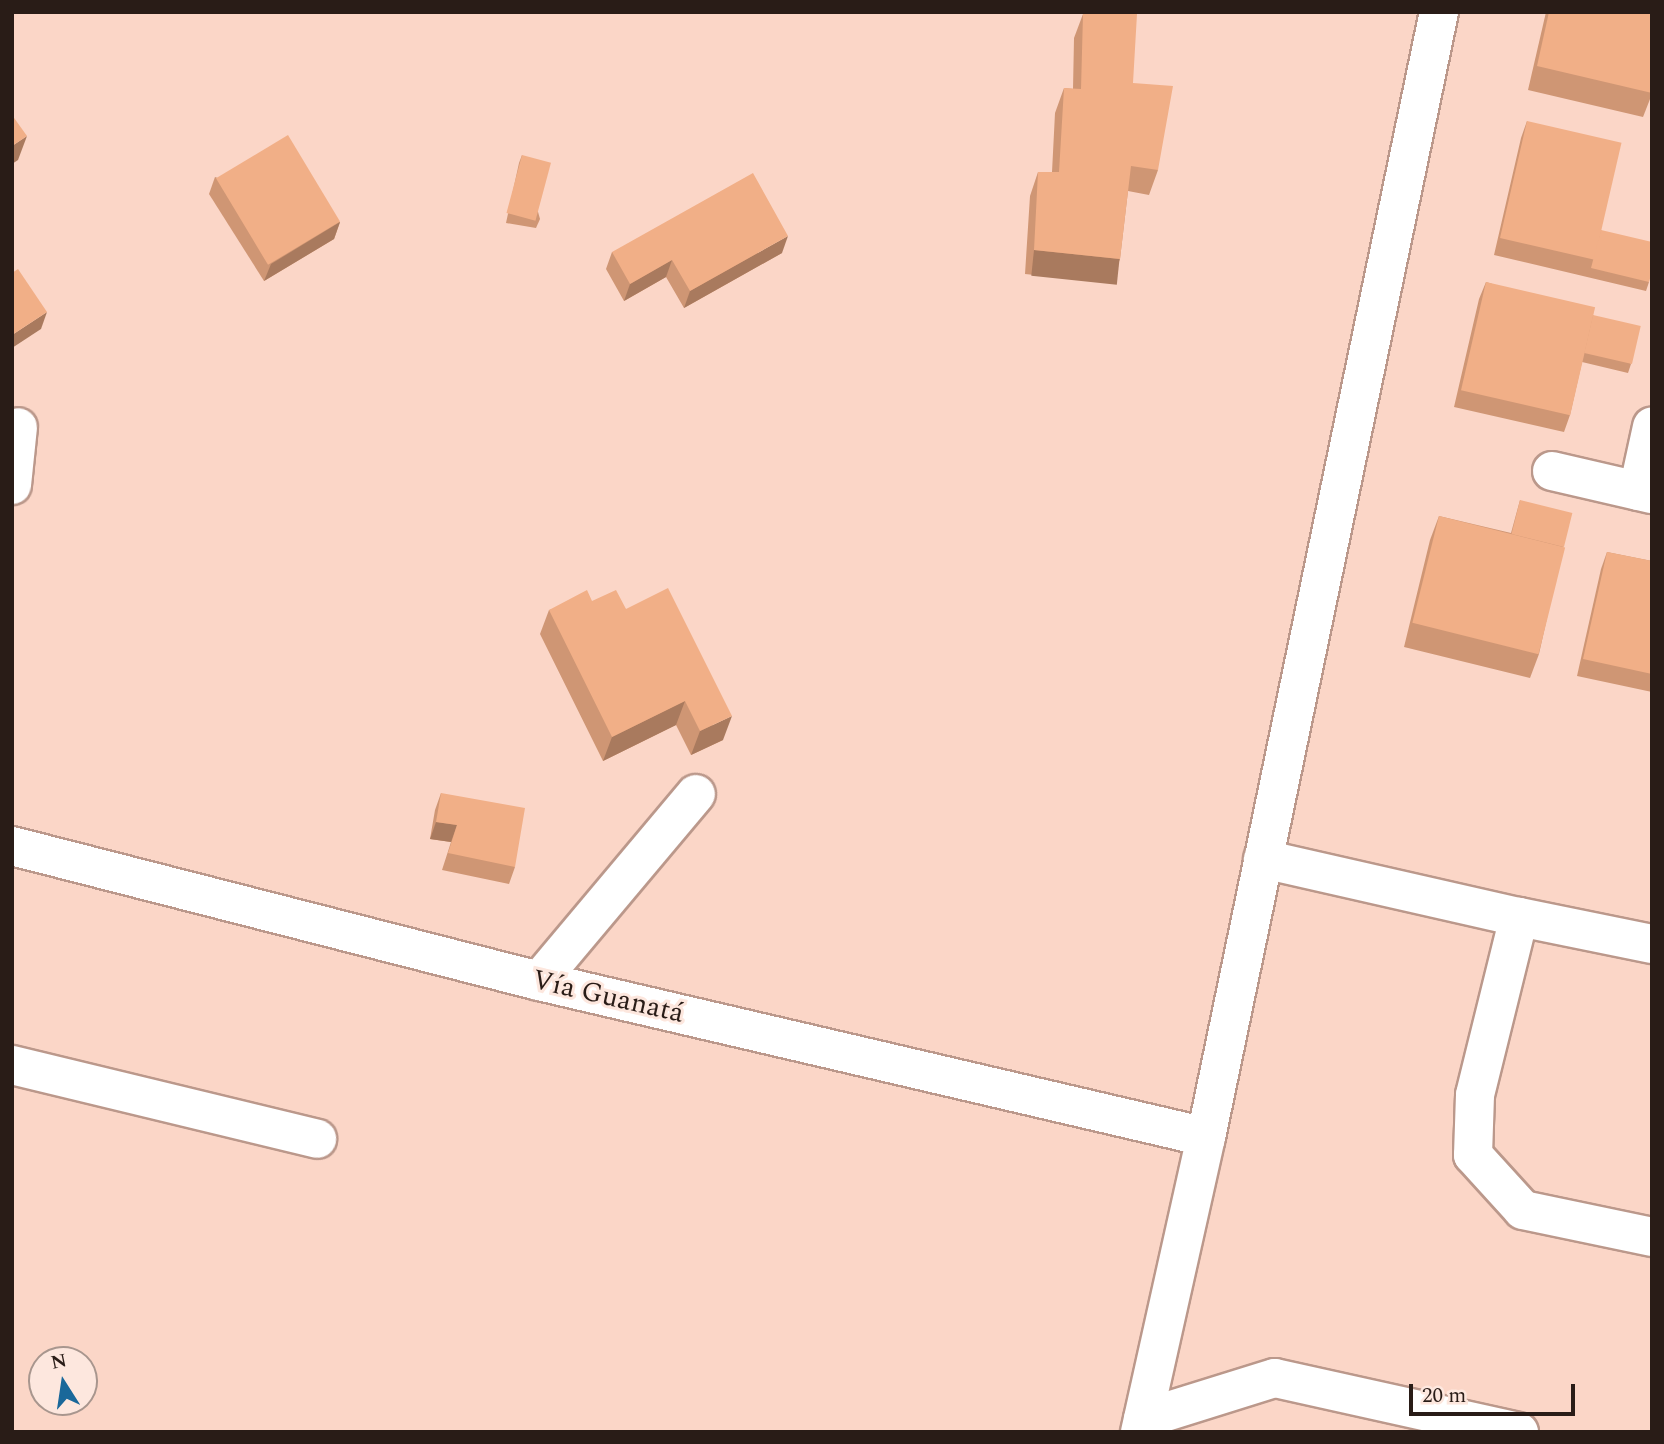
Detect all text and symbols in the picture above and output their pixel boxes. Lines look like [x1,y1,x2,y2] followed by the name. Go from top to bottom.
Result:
[529,963,687,1031] street label: Vía Guanatá
[28,1346,98,1416] north arrow
[48,1346,70,1378] text: N
[1412,1370,1578,1414] scale bar
[1422,1380,1466,1412] text: 20 m

